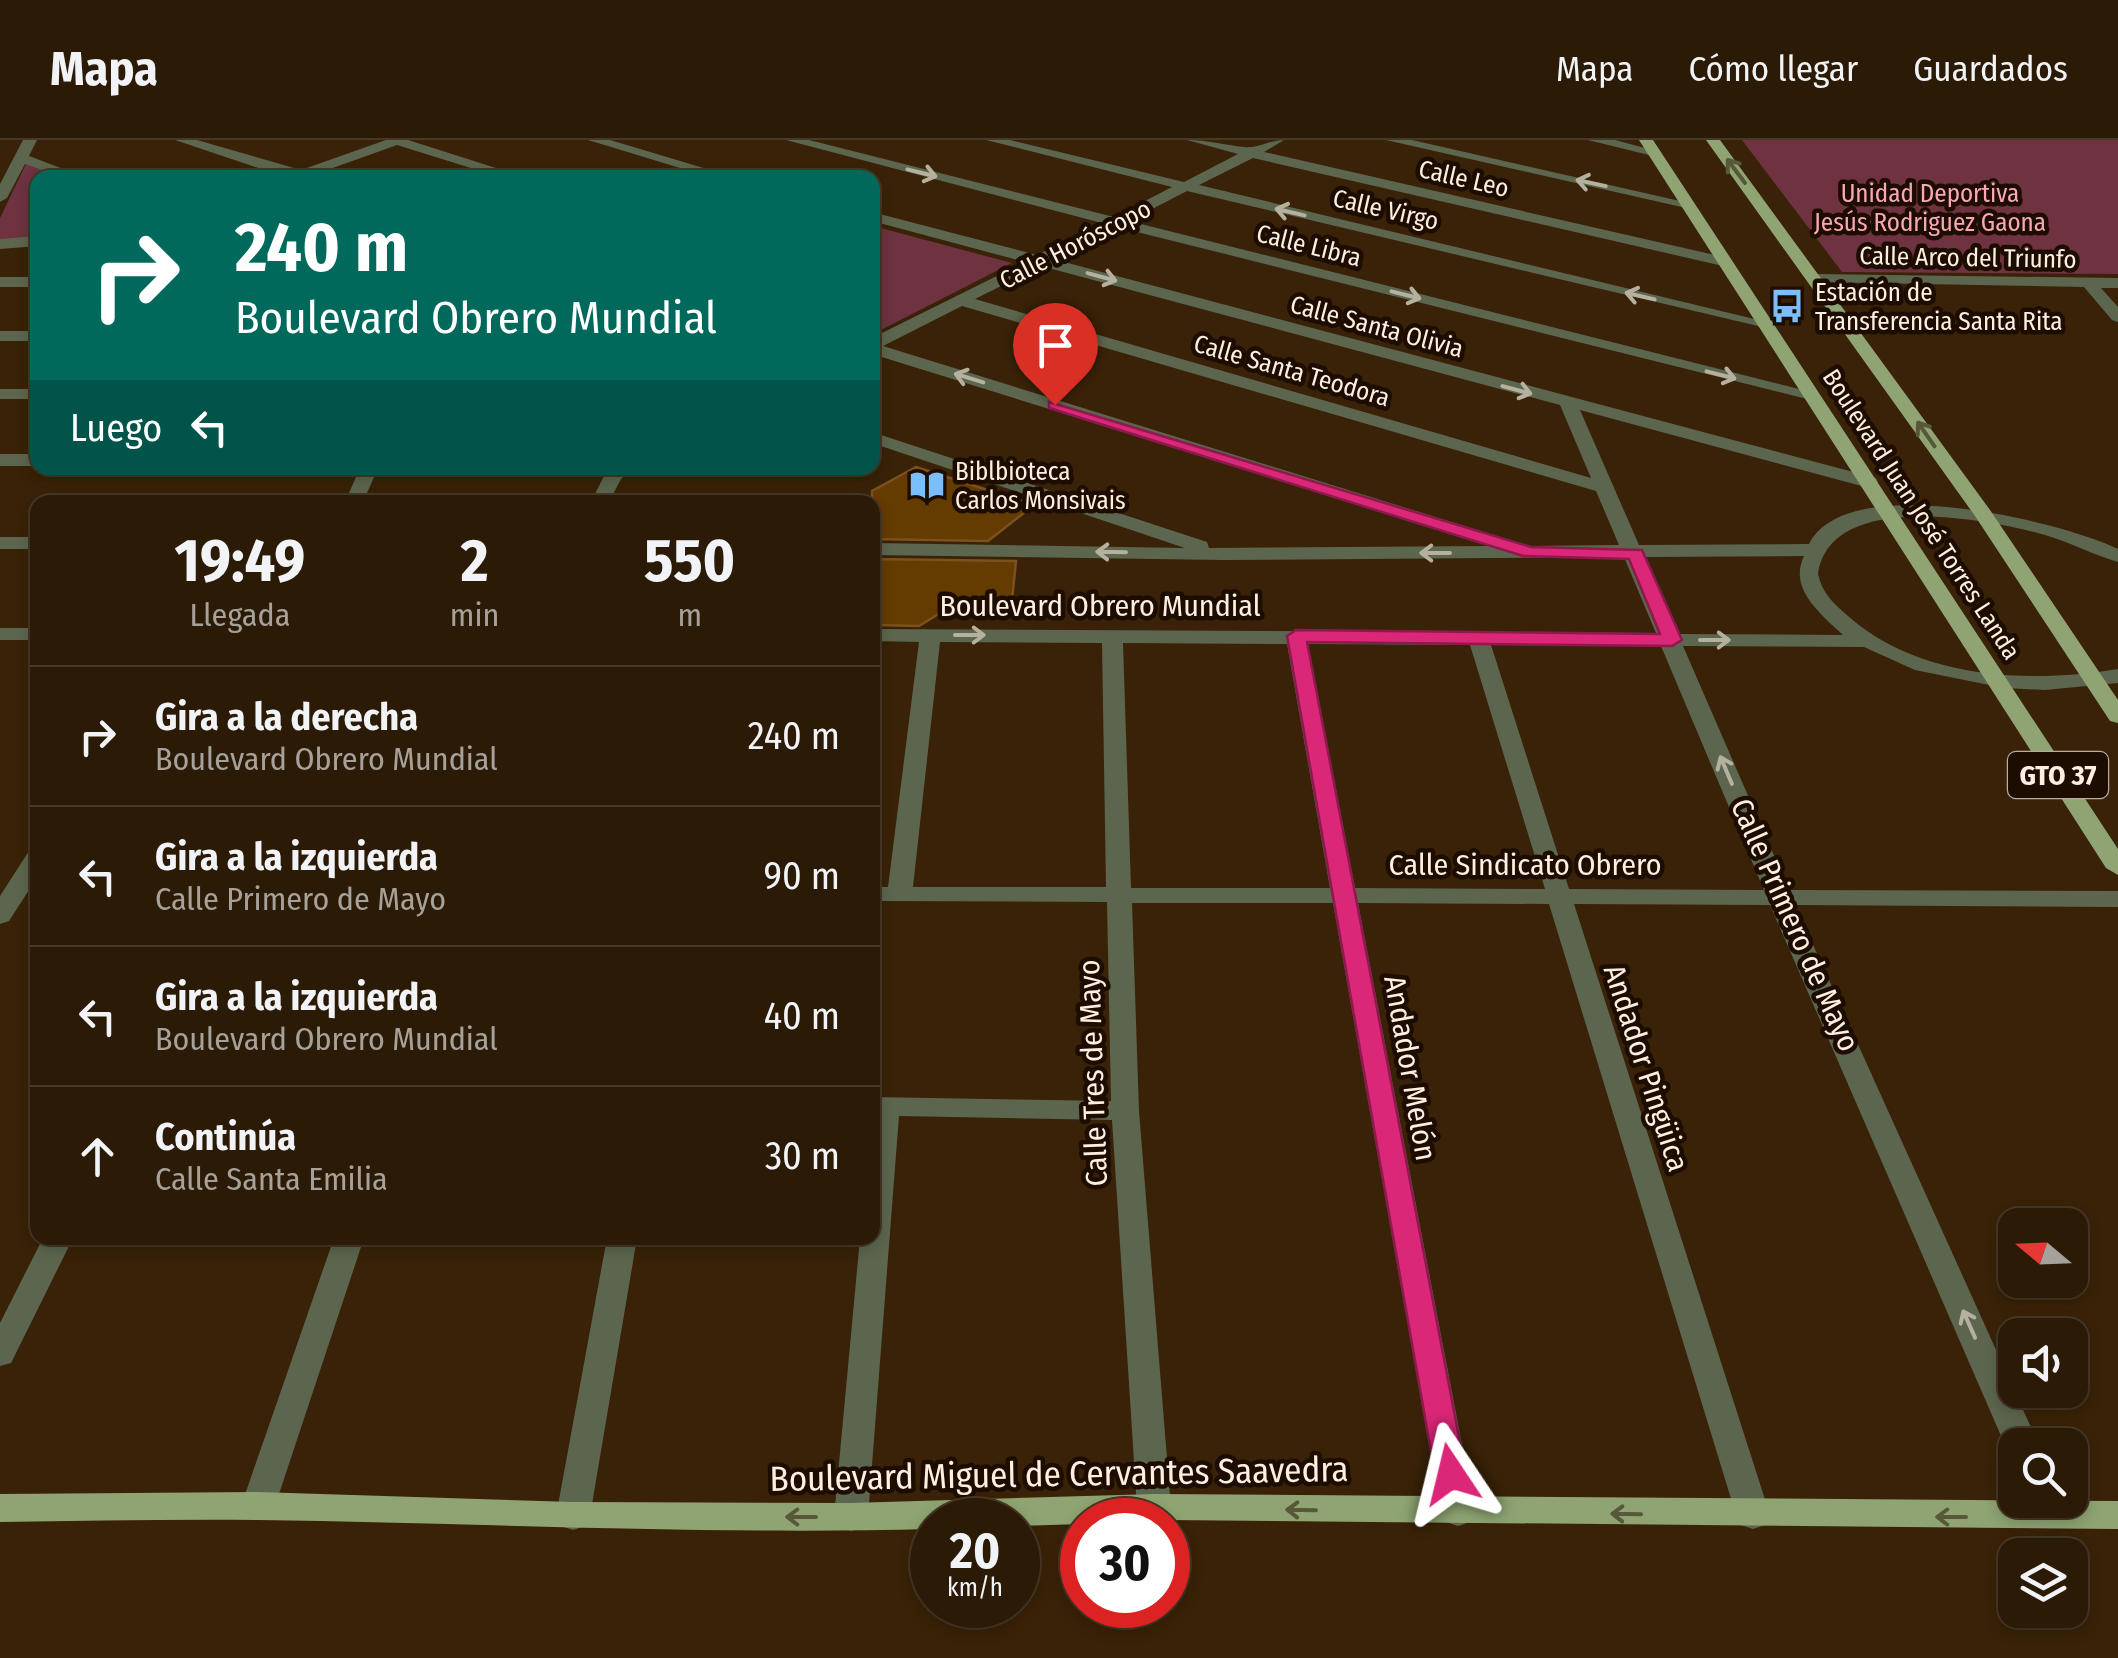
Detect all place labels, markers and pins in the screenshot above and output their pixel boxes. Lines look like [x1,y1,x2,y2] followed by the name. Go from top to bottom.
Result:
[1815,278,2062,337] place label: Estación de Transferencia Santa Rita
[1768,287,1806,325] bus stop icon: Estación de Transferencia Santa Rita
[1013,303,1098,406] pin
[955,457,1126,516] place label: Biblbioteca Carlos Monsivais
[908,466,946,504] library icon: Biblbioteca Carlos Monsivais

